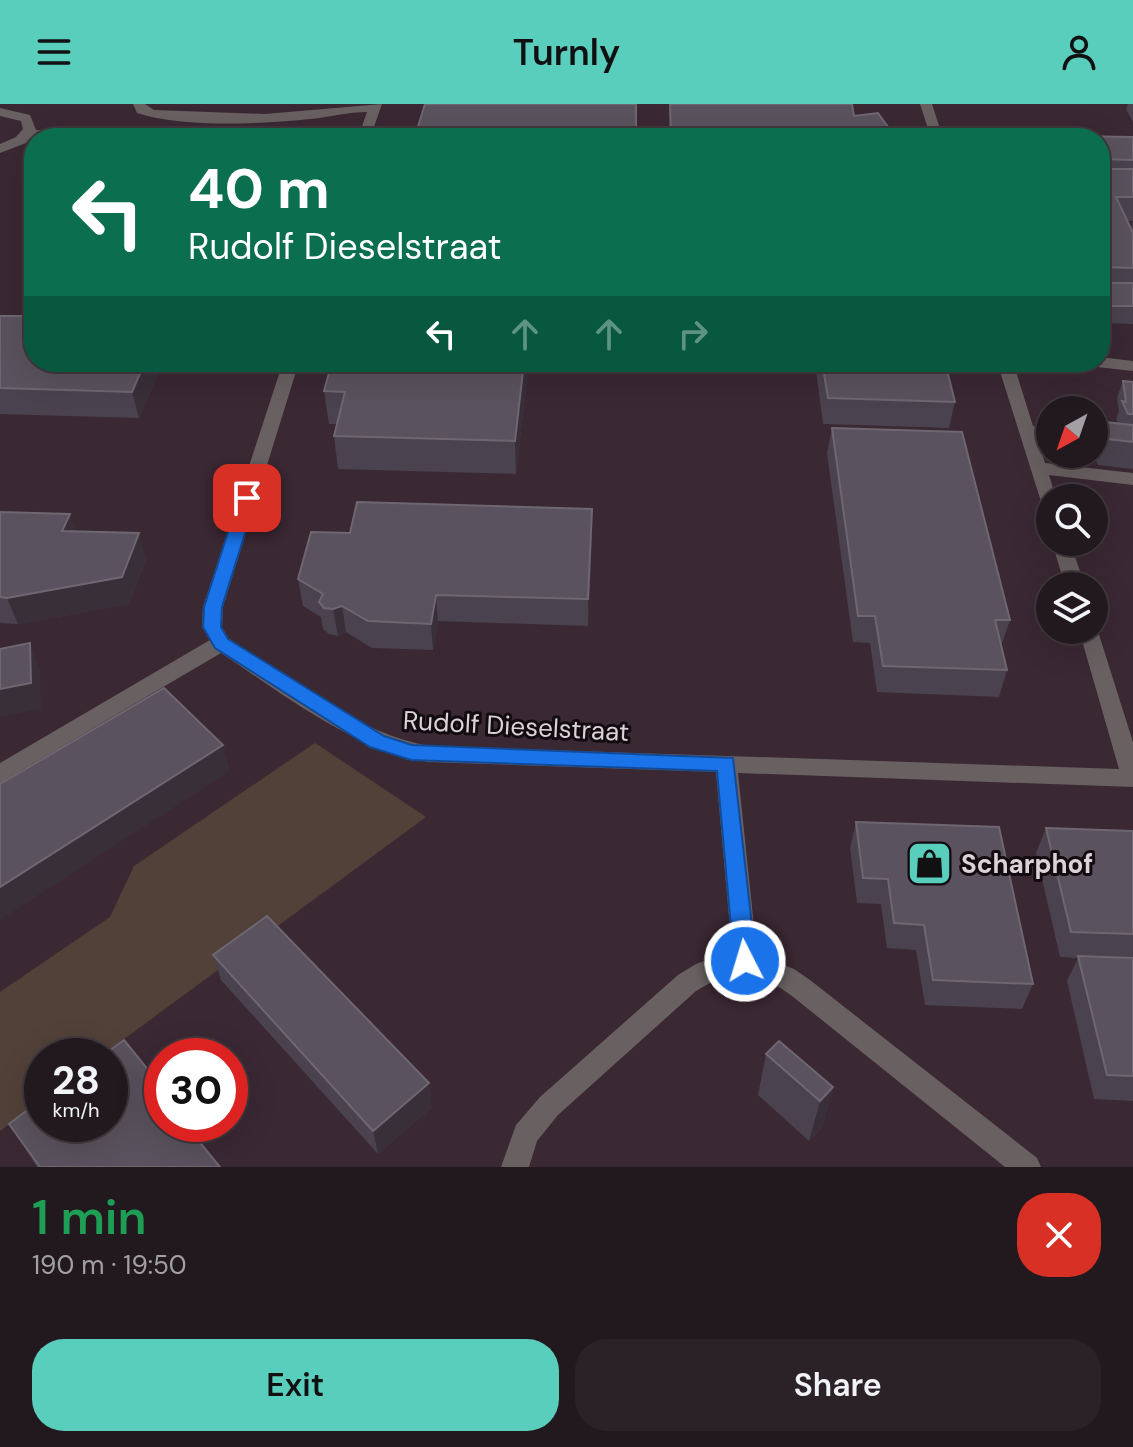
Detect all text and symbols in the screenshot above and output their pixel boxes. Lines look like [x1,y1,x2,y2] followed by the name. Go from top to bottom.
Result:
[513,29,620,76] text: Turnly
[32,30,76,74] icon: menu
[1057,30,1101,74] icon: person
[188,152,330,225] text: 40 m
[56,160,160,264] icon: left
[188,223,502,270] text: Rudolf Dieselstraat
[419,312,463,356] icon: left
[503,312,547,356] icon: ahead
[587,312,631,356] icon: ahead
[671,312,715,356] icon: right
[1036,396,1108,468] north arrow
[1036,396,1108,644] map controls
[213,464,281,532] pin
[225,476,269,520] icon: arrive
[1036,484,1108,556] button: search
[1036,572,1108,644] button: layers
[402,703,630,749] street label: Rudolf Dieselstraat
[906,840,954,888] shop icon: Scharphof
[961,847,1093,881] place label: Scharphof
[703,919,787,1003] position arrow
[144,1038,248,1142] speed limit sign: 30
[52,1054,100,1106] text: 28
[52,1097,100,1123] text: km/h
[32,1186,147,1249] text: 1 min
[1017,1193,1101,1277] button: close
[32,1248,187,1282] text: 190 m · 19:50
[32,1339,559,1431] button: Exit
[575,1339,1101,1431] button: Share

